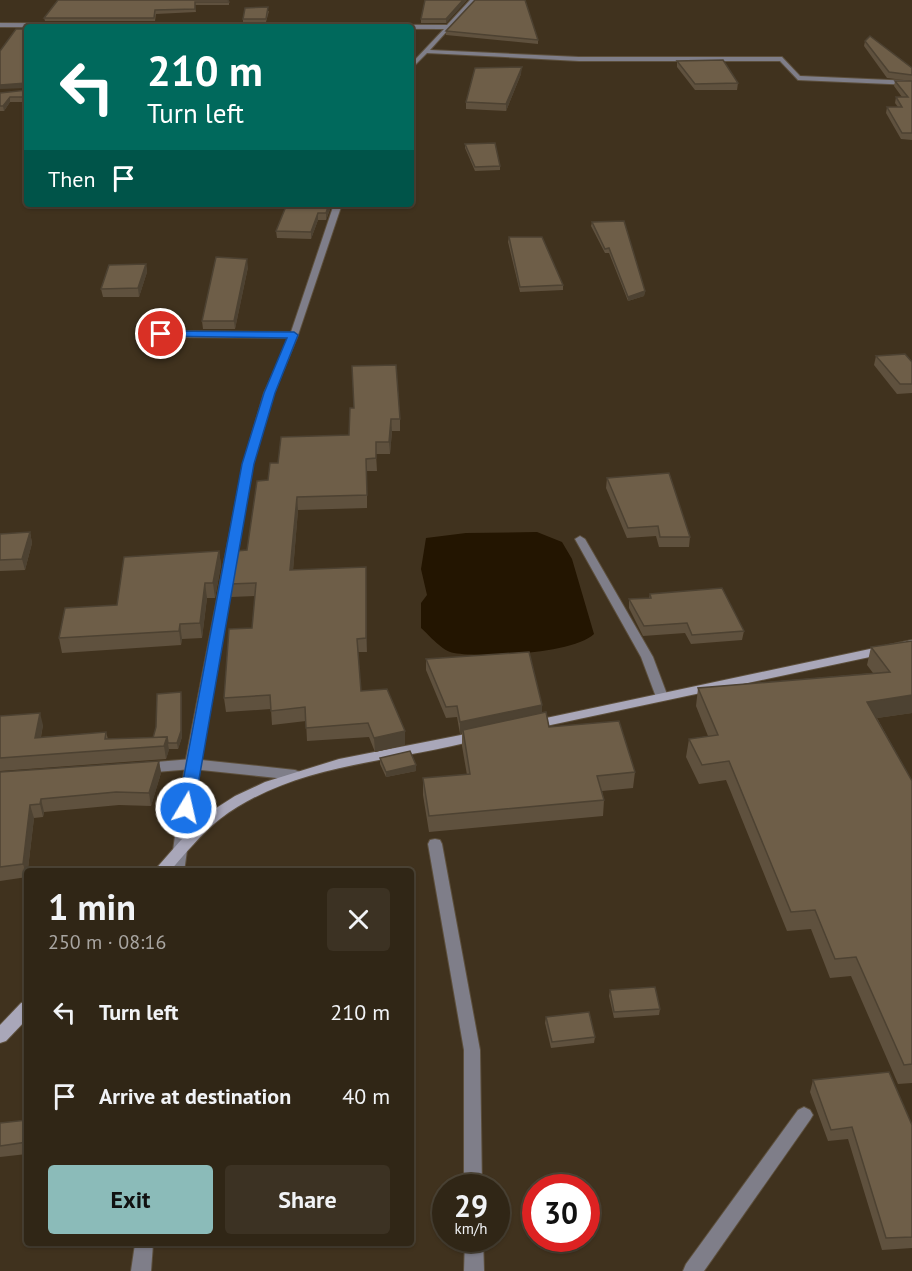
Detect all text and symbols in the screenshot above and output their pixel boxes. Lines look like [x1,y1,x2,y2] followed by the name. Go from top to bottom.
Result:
[147,43,263,98] text: 210 m
[48,48,126,126] icon: left
[147,96,244,130] text: Turn left
[107,162,140,195] icon: arrive
[48,165,95,193] text: Then
[135,308,186,359] pin
[144,317,177,350] icon: arrive
[154,776,218,840] position arrow
[48,883,136,930] text: 1 min
[327,888,390,951] button: close
[48,929,166,955] text: 250 m · 08:16
[48,996,81,1029] icon: left
[99,998,179,1026] text: Turn left
[330,998,390,1026] text: 210 m
[48,1080,81,1113] icon: arrive
[99,1082,291,1110] text: Arrive at destination
[342,1082,390,1110] text: 40 m
[48,1165,213,1234] button: Exit
[225,1165,390,1234] button: Share
[522,1174,600,1252] speed limit sign: 30
[454,1186,488,1225] text: 29
[455,1219,487,1238] text: km/h

